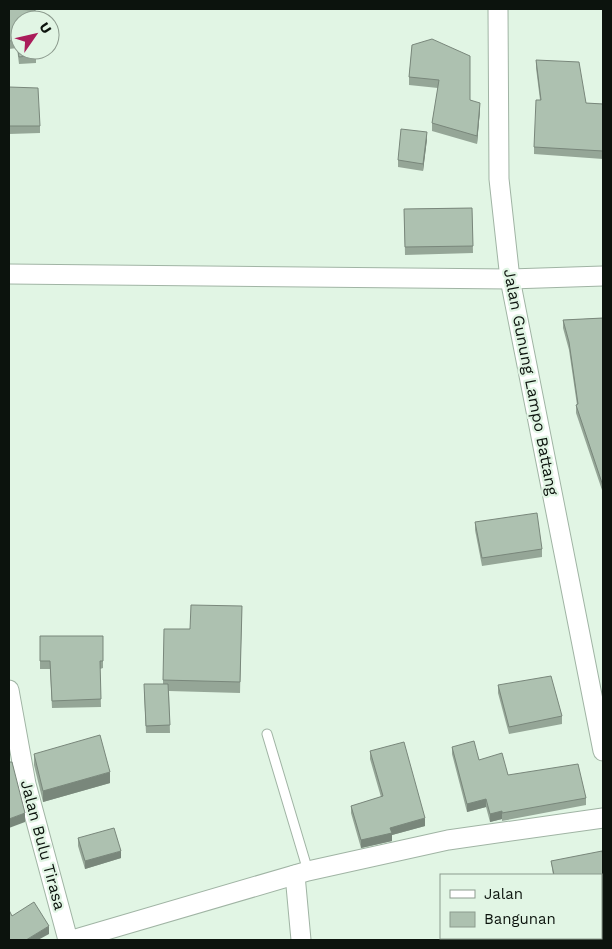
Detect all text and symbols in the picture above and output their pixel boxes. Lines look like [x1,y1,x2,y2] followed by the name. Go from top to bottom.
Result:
[10,10,60,60] north arrow
[36,19,55,36] text: U
[500,267,562,497] street label: Jalan Gunung Lampo Battang
[17,778,69,912] street label: Jalan Bulu Tirasa
[440,874,602,939] legend
[484,885,523,903] text: Jalan
[484,910,556,928] text: Bangunan

